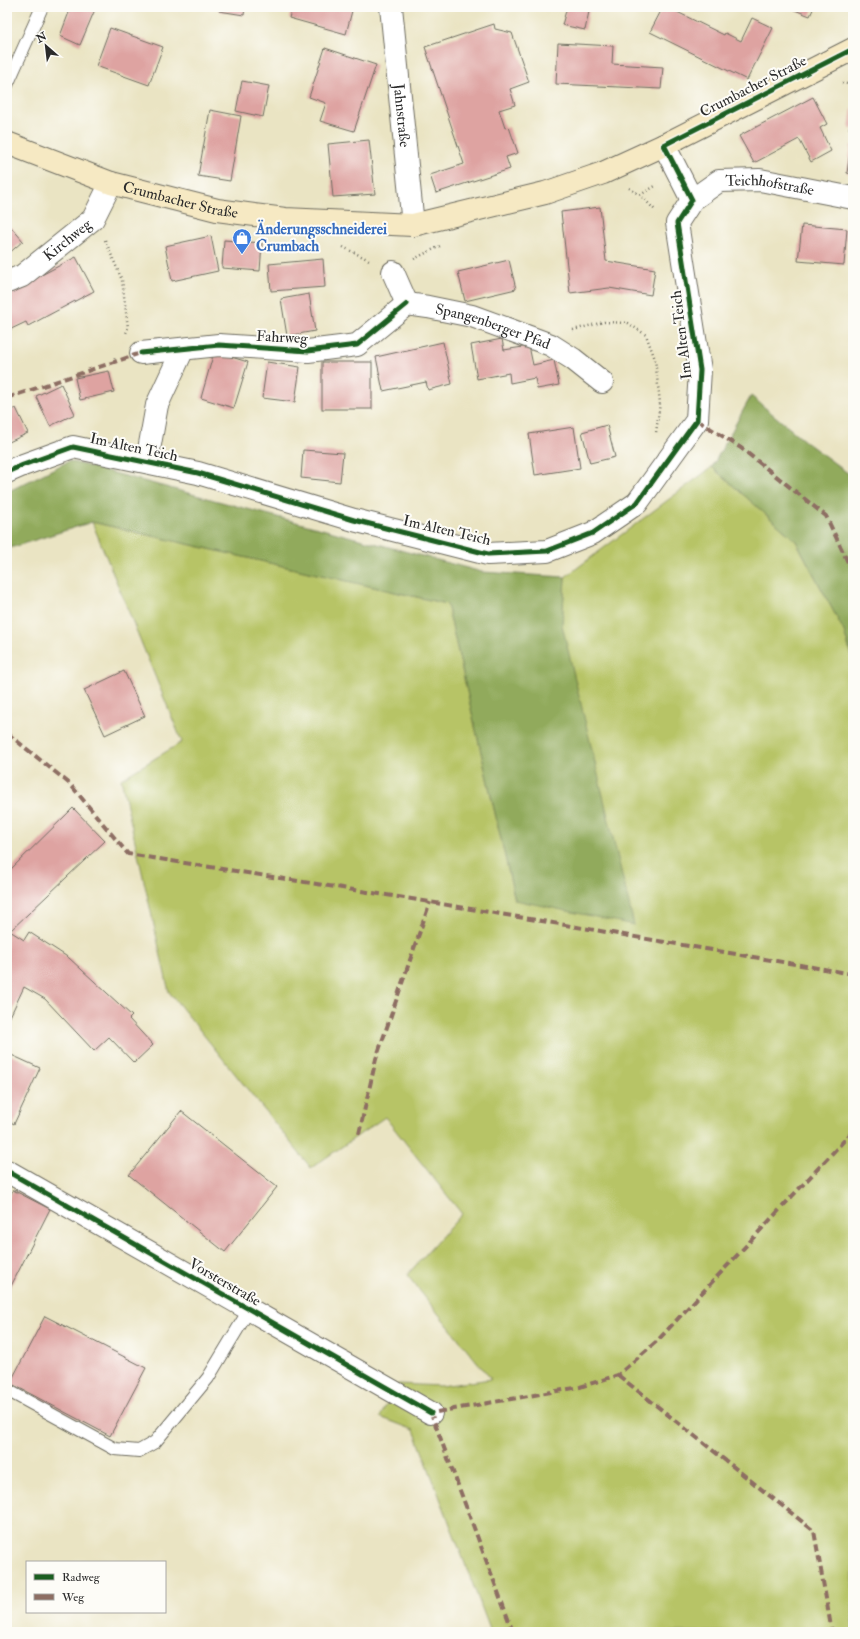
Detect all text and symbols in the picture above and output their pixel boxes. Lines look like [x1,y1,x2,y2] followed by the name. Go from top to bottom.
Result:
[26,26,66,66] north arrow
[33,29,50,46] text: N
[697,51,810,122] street label: Crumbacher Straße
[388,82,414,148] street label: Jahnstraße
[725,171,816,200] street label: Teichhofstraße
[121,177,239,223] street label: Crumbacher Straße
[39,215,96,265] street label: Kirchweg
[255,219,387,256] place label: Änderungsschneiderei Crumbach
[231,227,253,255] shop icon: Änderungsschneiderei Crumbach
[667,289,696,381] street label: Im Alten Teich
[434,300,553,354] street label: Spangenberger Pfad
[256,327,309,348] street label: Fahrweg
[88,429,180,466] street label: Im Alten Teich
[401,511,493,550] street label: Im Alten Teich
[185,1254,264,1311] street label: Vorsterstraße
[26,1561,166,1613] legend
[62,1570,101,1585] text: Radweg
[61,1590,85,1605] text: Weg

